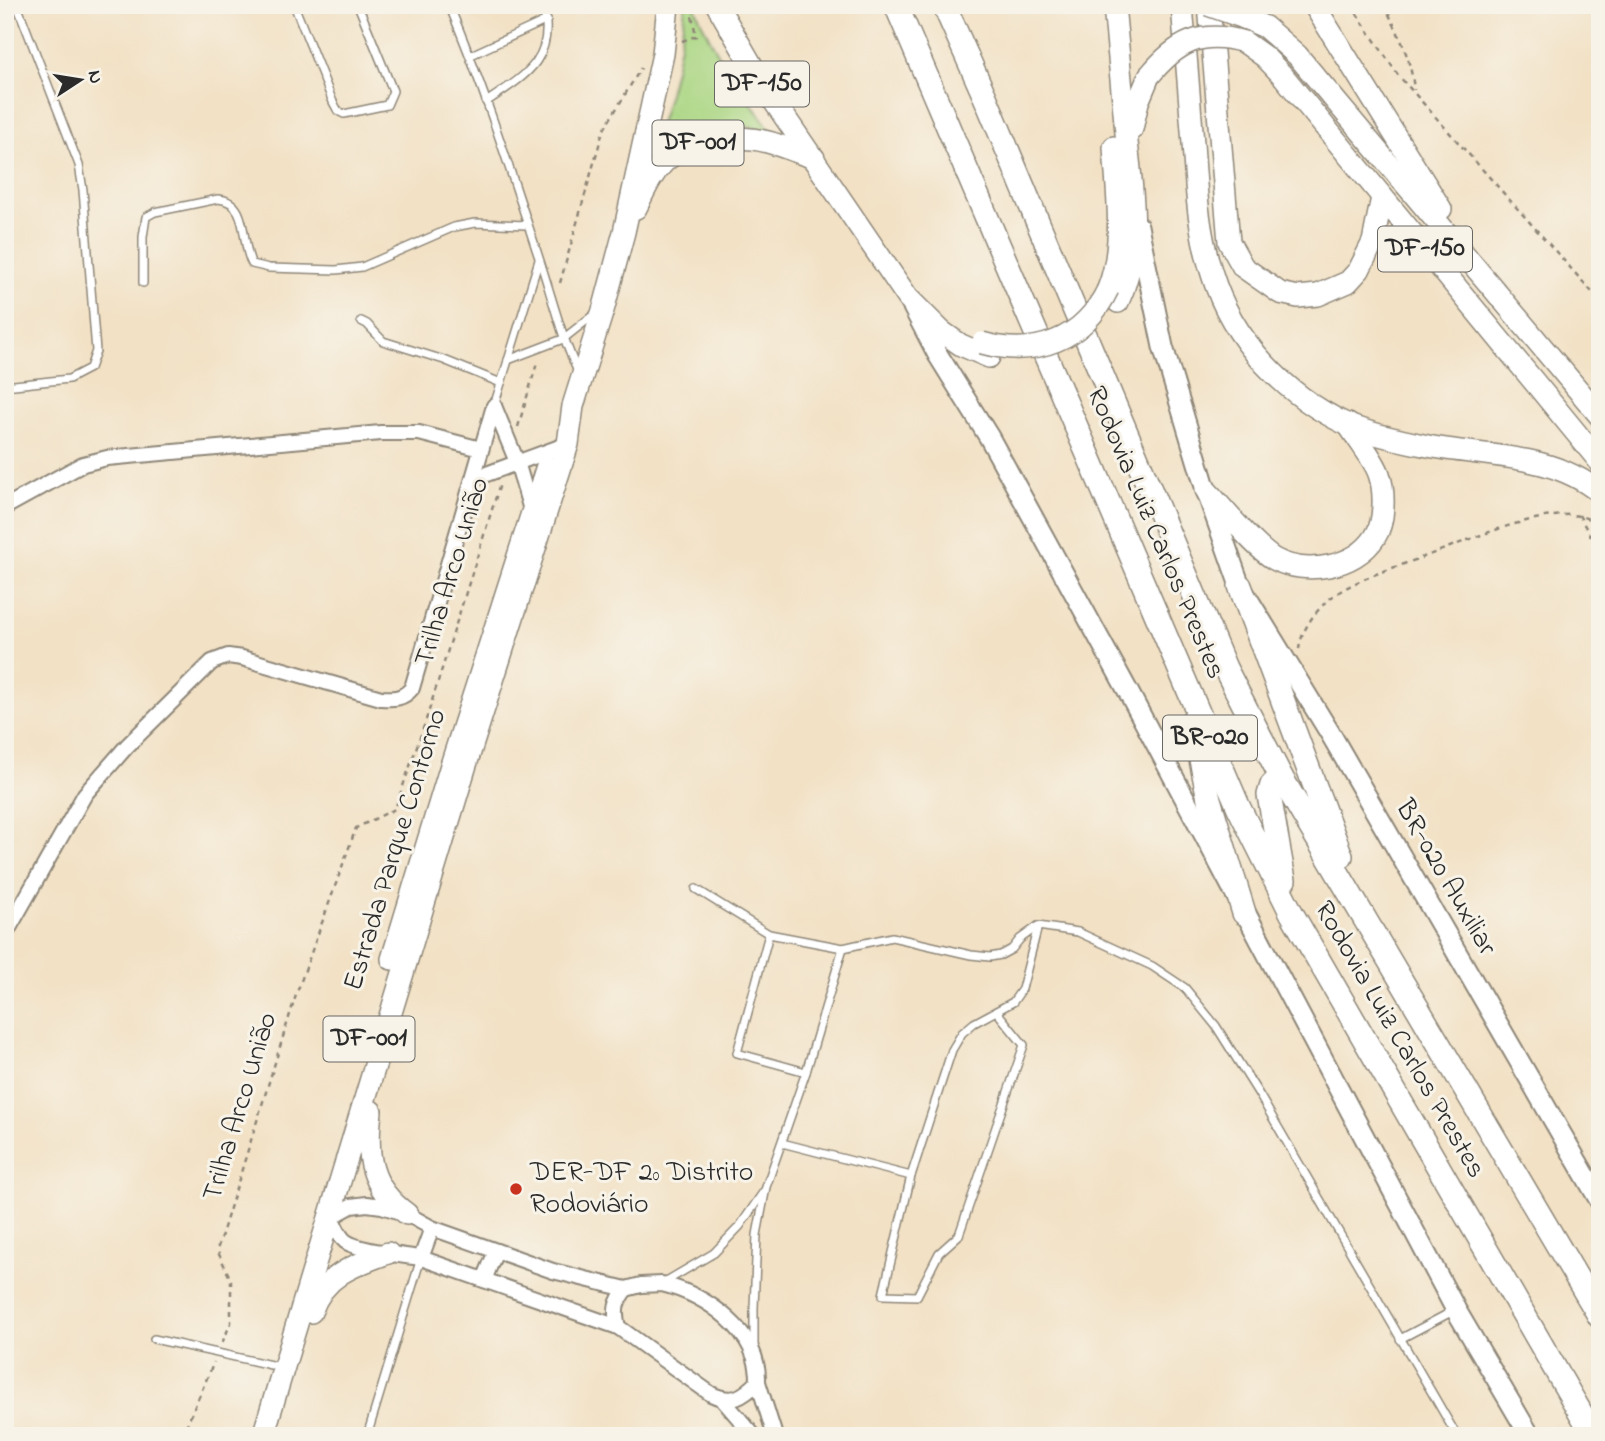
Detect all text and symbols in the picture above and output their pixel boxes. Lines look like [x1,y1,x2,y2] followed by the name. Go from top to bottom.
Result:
[46,46,116,116] north arrow
[715,61,809,106] road number: DF-150
[80,68,109,86] text: N
[652,120,744,166] road number: DF-001
[1378,226,1472,272] road number: DF-150
[1075,380,1235,686] street label: Rodovia Luiz Carlos Prestes
[405,473,501,671] street label: Trilha Arco União
[334,704,458,996] street label: Estrada Parque Contorno
[1163,716,1257,760] road number: BR-020
[1383,791,1506,964] street label: BR-020 Auxiliar
[1303,894,1495,1186] street label: Rodovia Luiz Carlos Prestes
[193,1008,289,1206] street label: Trilha Arco União
[324,1016,414,1062] road number: DF-001
[529,1153,753,1226] place label: DER-DF 2º Distrito Rodoviário
[508,1181,524,1197] marker: DER-DF 2º Distrito Rodoviário

